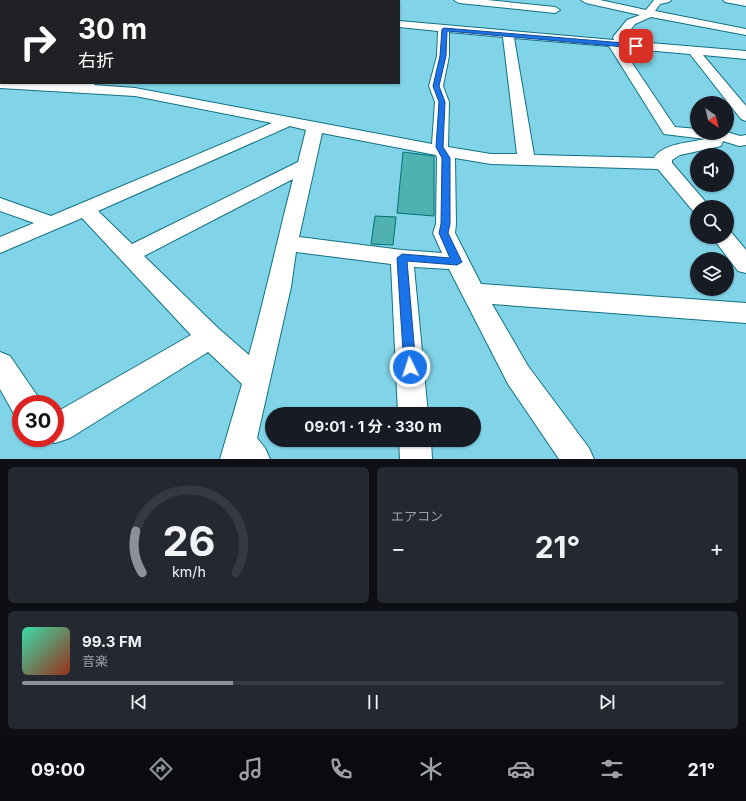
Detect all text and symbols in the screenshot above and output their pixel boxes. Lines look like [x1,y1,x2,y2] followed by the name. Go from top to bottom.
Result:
[78,12,147,46] text: 30 m
[12,16,64,68] icon: right
[619,29,653,63] pin
[625,35,647,57] icon: arrive
[78,50,114,71] text: 右折
[690,96,734,140] north arrow
[690,96,734,296] map controls
[690,148,734,192] button: sound
[690,200,734,244] button: search
[690,252,734,296] button: layers
[389,346,431,388] position arrow
[12,395,64,447] speed limit sign: 30
[304,417,442,436] text: 09:01 · 1 分 · 330 m
[391,508,443,524] text: エアコン
[162,516,215,566] text: 26
[535,529,580,565] text: 21°
[391,535,406,561] text: −
[709,535,724,561] text: +
[172,563,205,580] text: km/h
[82,632,142,651] text: 99.3 FM
[82,653,108,669] text: 音楽
[128,691,150,713] icon: previous
[362,691,384,713] icon: pause
[596,691,618,713] icon: next
[147,755,175,783] icon: directions
[237,755,265,783] icon: music
[327,755,355,783] icon: phone
[417,755,445,783] icon: climate
[507,755,535,783] icon: car
[598,755,626,783] icon: filters
[31,759,85,780] text: 09:00
[688,759,715,780] text: 21°

